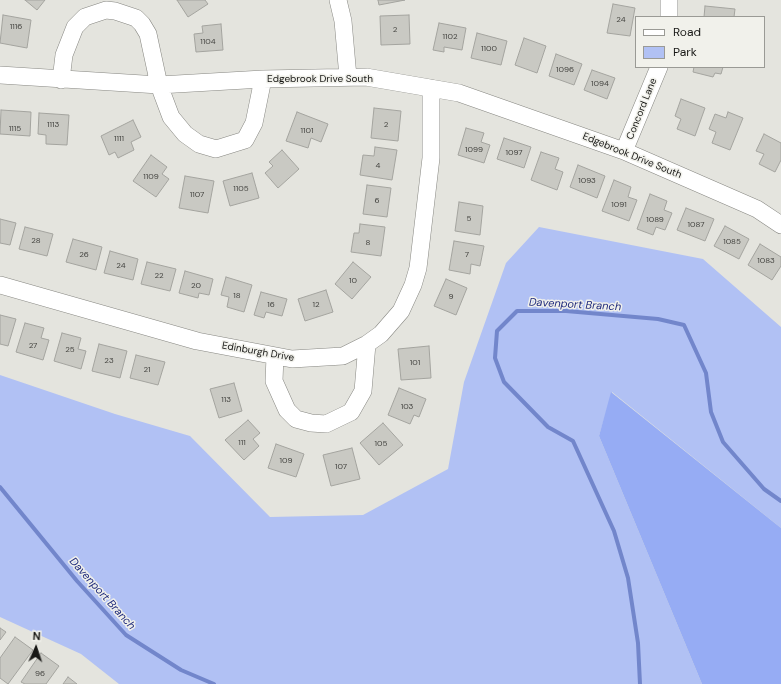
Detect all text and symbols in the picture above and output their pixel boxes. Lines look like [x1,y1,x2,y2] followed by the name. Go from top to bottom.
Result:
[616,15,626,25] house number: 24
[635,16,765,68] legend
[10,22,22,32] house number: 1116
[673,24,701,40] text: Road
[393,25,397,35] house number: 2
[443,32,457,42] house number: 1102
[200,37,216,47] house number: 1104
[481,44,497,54] house number: 1100
[673,44,697,60] text: Park
[556,65,574,75] house number: 1096
[267,73,373,85] street label: Edgebrook Drive South
[624,77,660,141] street label: Concord Lane
[591,79,609,89] house number: 1094
[47,120,59,130] house number: 1113
[384,120,388,130] house number: 2
[9,124,21,134] house number: 1115
[301,126,313,136] house number: 1101
[581,131,683,181] street label: Edgebrook Drive South
[114,134,124,144] house number: 1111
[465,145,483,155] house number: 1099
[505,148,523,158] house number: 1097
[376,161,380,171] house number: 4
[143,172,159,182] house number: 1109
[578,176,596,186] house number: 1093
[233,184,249,194] house number: 1105
[190,190,204,200] house number: 1107
[374,196,380,206] house number: 6
[611,200,627,210] house number: 1091
[467,214,471,224] house number: 5
[646,215,664,225] house number: 1089
[688,220,704,230] house number: 1087
[31,236,41,246] house number: 28
[723,237,741,247] house number: 1085
[366,238,370,248] house number: 8
[79,250,89,260] house number: 26
[465,250,469,260] house number: 7
[757,256,775,266] house number: 1083
[116,261,126,271] house number: 24
[154,271,164,281] house number: 22
[349,276,357,286] house number: 10
[191,281,201,291] house number: 20
[233,291,241,301] house number: 18
[448,292,454,302] house number: 9
[529,296,621,314] water label: Davenport Branch
[267,300,275,310] house number: 16
[312,300,320,310] house number: 12
[221,340,295,364] street label: Edinburgh Drive
[29,341,37,351] house number: 27
[65,345,75,355] house number: 25
[104,356,114,366] house number: 23
[410,358,420,368] house number: 101
[143,365,151,375] house number: 21
[221,395,231,405] house number: 113
[401,402,413,412] house number: 103
[238,438,246,448] house number: 111
[375,439,387,449] house number: 105
[280,456,292,466] house number: 109
[335,462,347,472] house number: 107
[66,555,138,633] water label: Davenport Branch
[16,628,56,668] north arrow
[32,629,41,643] text: N
[35,669,45,679] house number: 96

